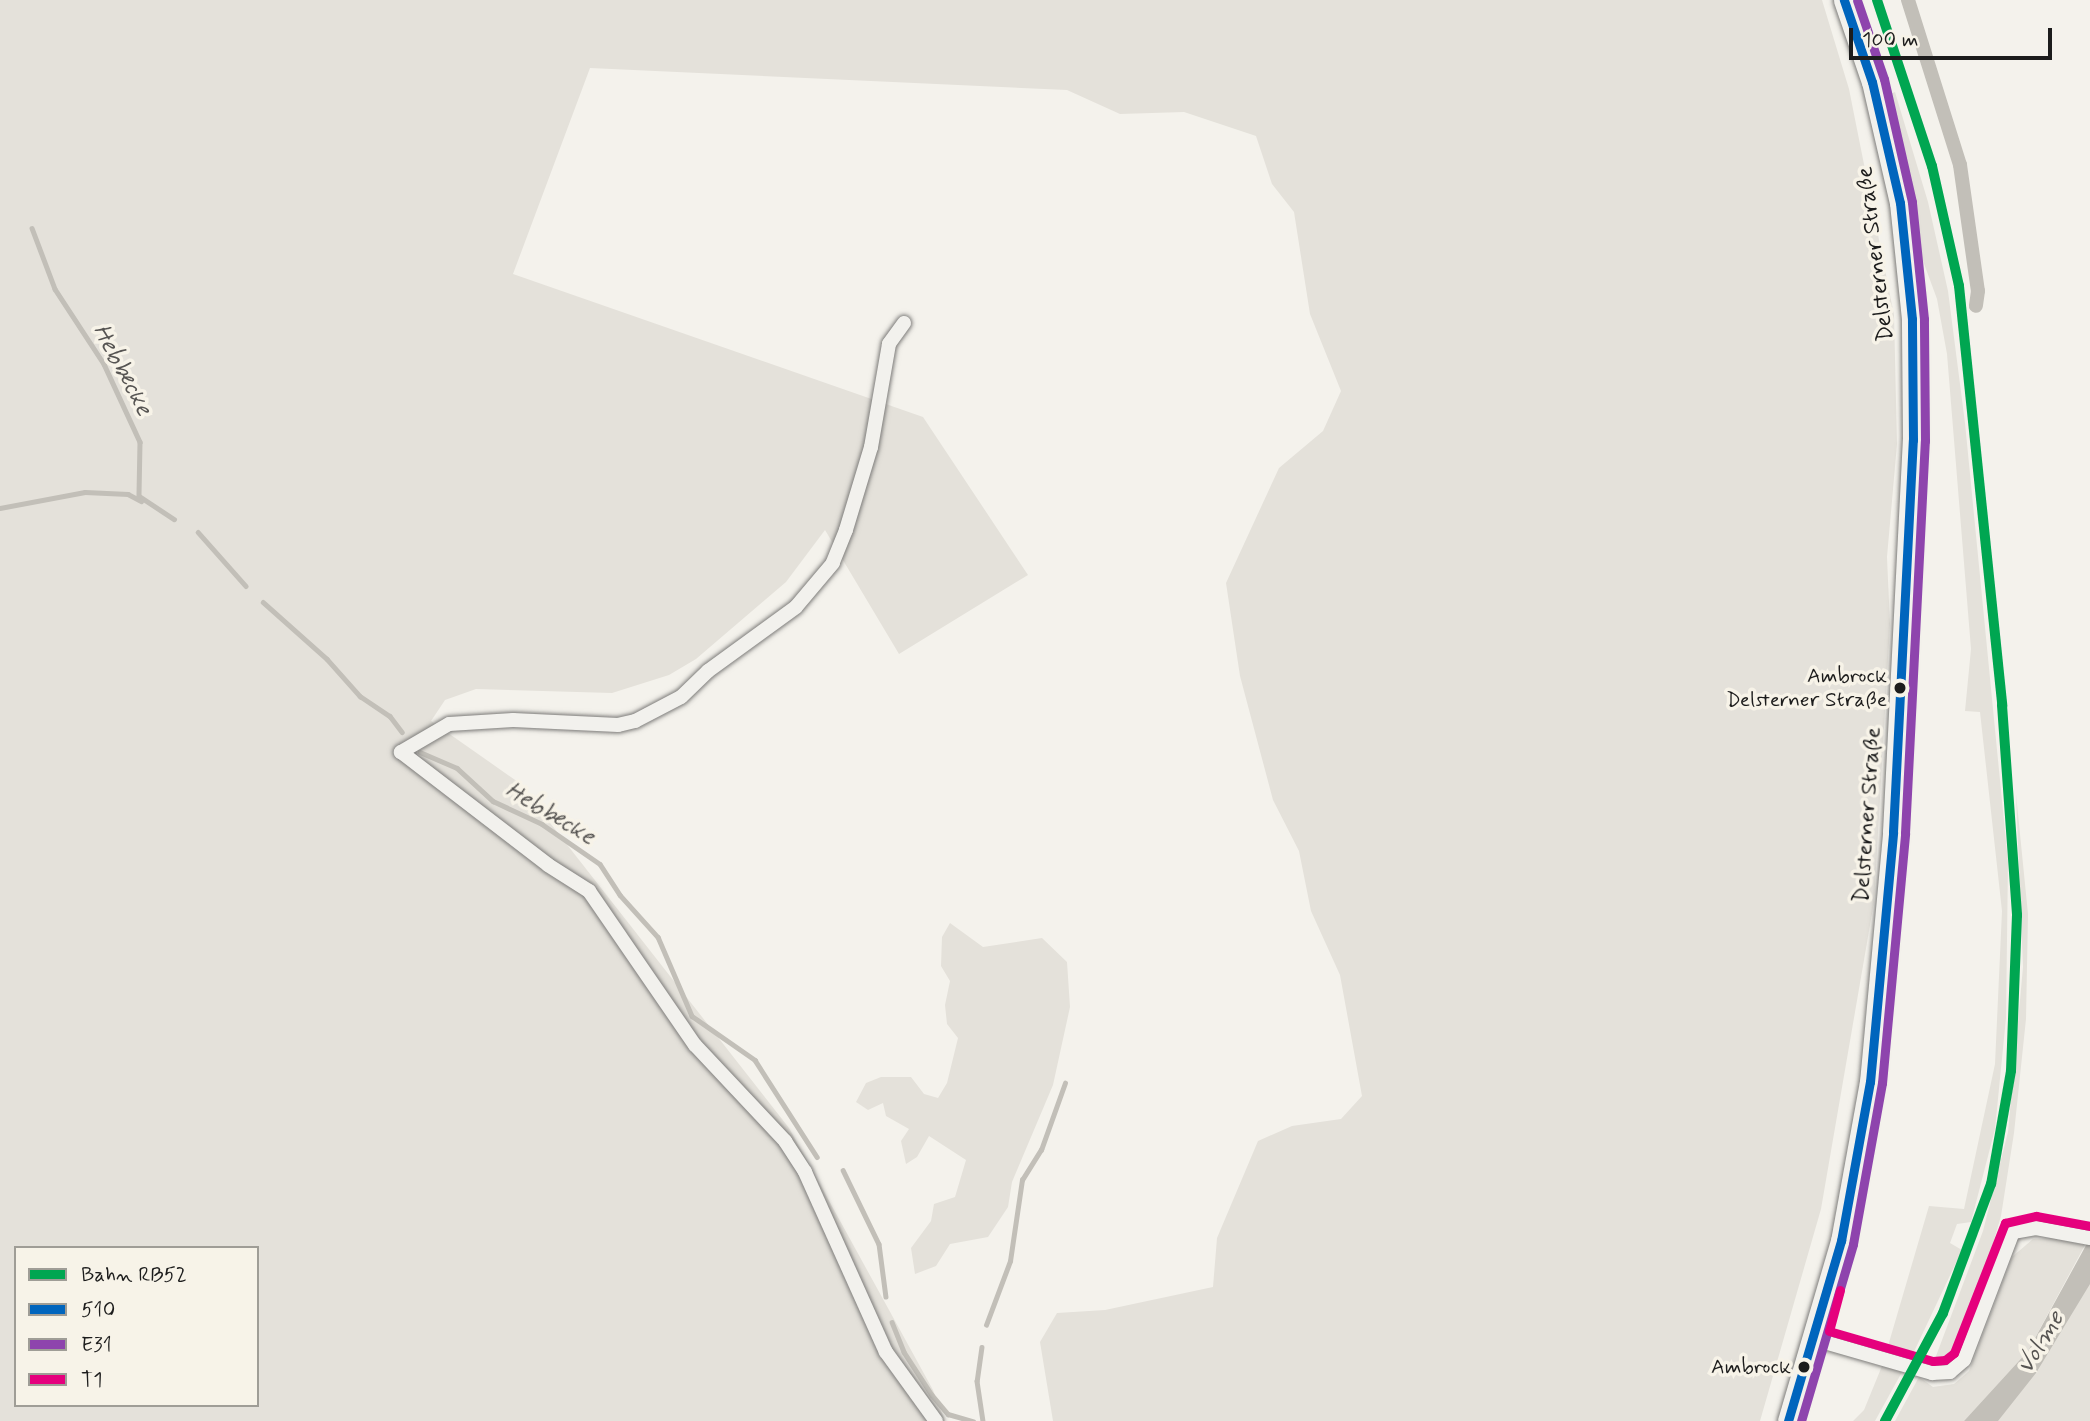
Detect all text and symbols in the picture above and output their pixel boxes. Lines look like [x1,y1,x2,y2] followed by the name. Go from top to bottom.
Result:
[1852,14,2055,58] scale bar
[1862,26,1918,54] text: 100 m
[1852,165,1900,343] street label: Delsterner Straße
[86,319,158,421] water label: Hebbecke
[1726,663,1887,713] place label: Ambrock Delsterner Straße
[1893,681,1907,695] marker: Ambrock Delsterner Straße
[1848,726,1888,904] street label: Delsterner Straße
[500,776,600,852] water label: Hebbecke
[14,1246,259,1407] legend
[81,1261,187,1289] text: Bahn RB52
[81,1296,115,1324] text: 510
[2011,1307,2071,1379] water label: Volme
[81,1331,112,1359] text: E31
[1711,1354,1791,1380] place label: Ambrock
[1797,1360,1811,1374] marker: Ambrock
[81,1366,103,1394] text: T1

